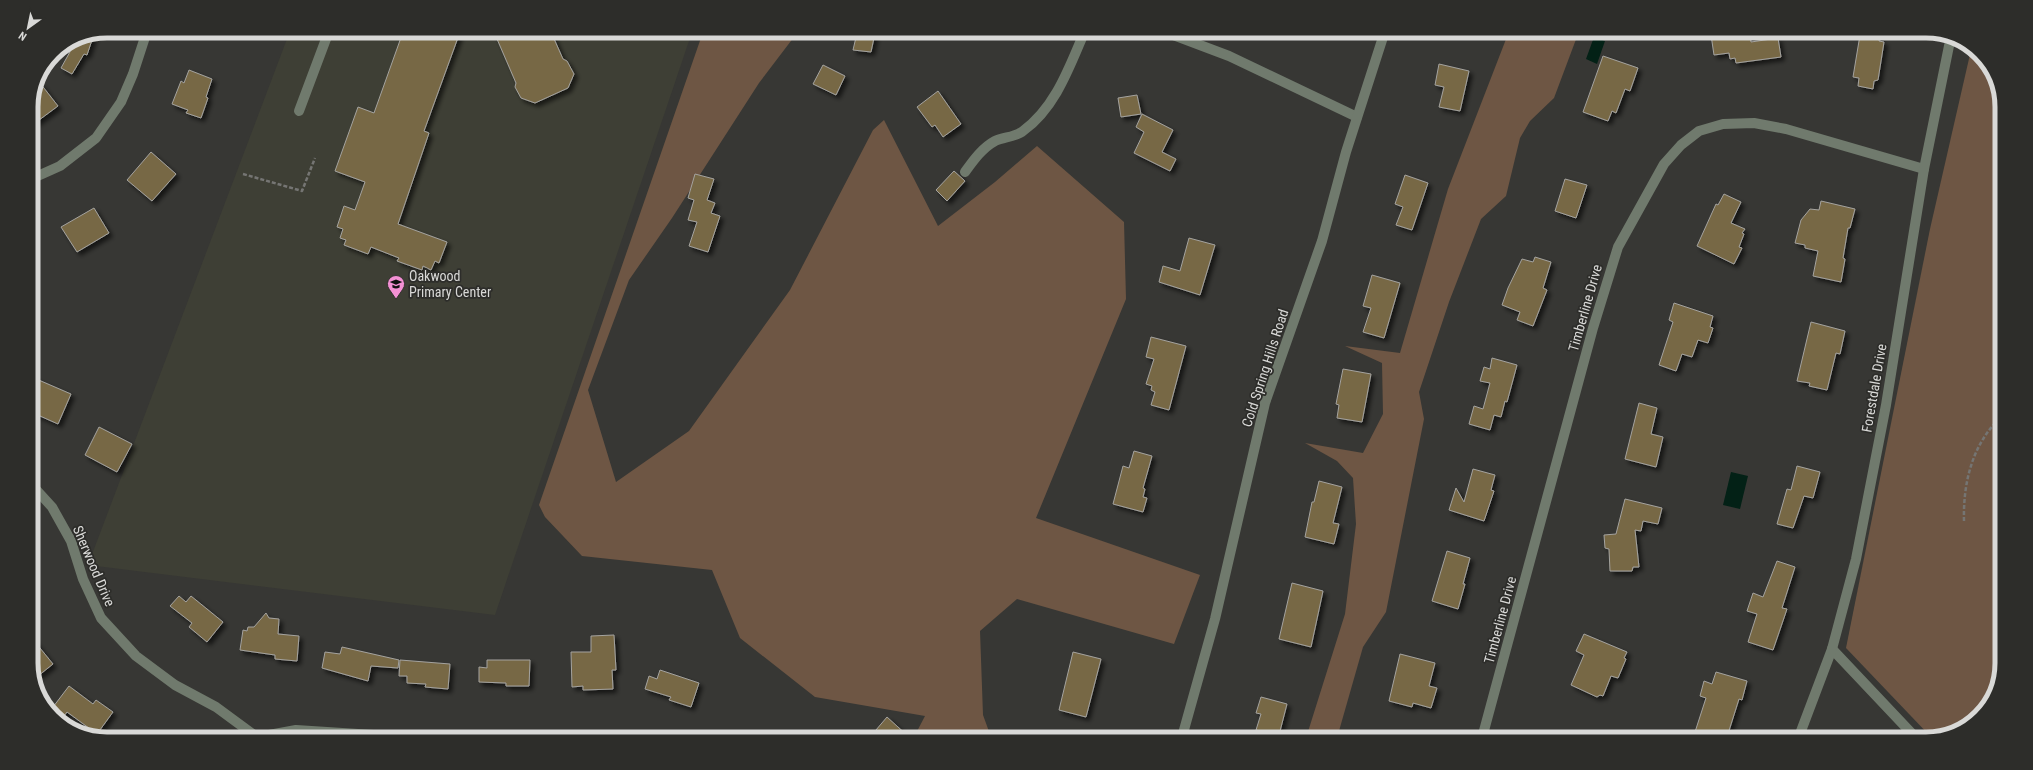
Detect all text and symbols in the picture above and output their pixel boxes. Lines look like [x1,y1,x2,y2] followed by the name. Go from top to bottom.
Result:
[8,8,48,48] north arrow
[16,29,29,43] text: N
[1565,262,1605,353] street label: Timberline Drive
[409,268,491,300] place label: Oakwood Primary Center
[386,274,406,299] school or university icon: Oakwood Primary Center
[1238,307,1292,429] street label: Cold Spring Hills Road
[1858,342,1890,433] street label: Forestdale Drive
[70,523,118,609] street label: Sherwood Drive
[1481,574,1519,665] street label: Timberline Drive

